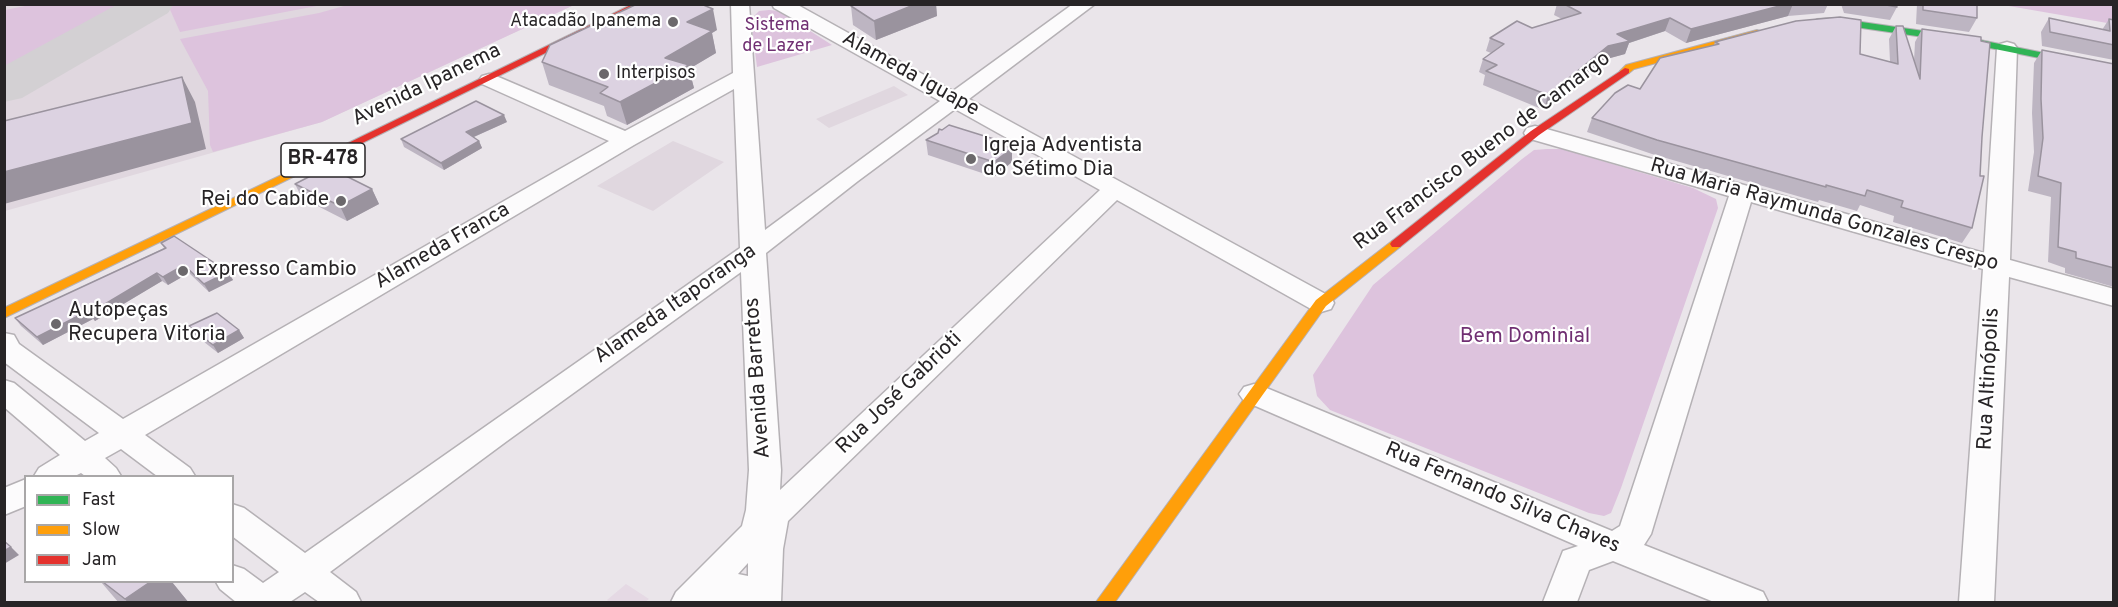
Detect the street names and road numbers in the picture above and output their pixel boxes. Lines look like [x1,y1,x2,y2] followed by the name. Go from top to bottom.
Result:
[837,27,983,123] street label: Alameda Iguape
[349,39,505,133] street label: Avenida Ipanema
[1350,47,1616,257] street label: Rua Francisco Bueno de Camargo
[281,143,365,177] road number: BR-478
[1647,154,2001,278] street label: Rua Maria Raymunda Gonzales Crespo
[371,198,515,296] street label: Alameda Franca
[590,240,762,370] street label: Alameda Itaporanga
[741,297,777,459] street label: Avenida Barretos
[1974,307,2006,451] street label: Rua Altinópolis
[832,327,968,461] street label: Rua José Gabrioti
[1381,438,1623,560] street label: Rua Fernando Silva Chaves

